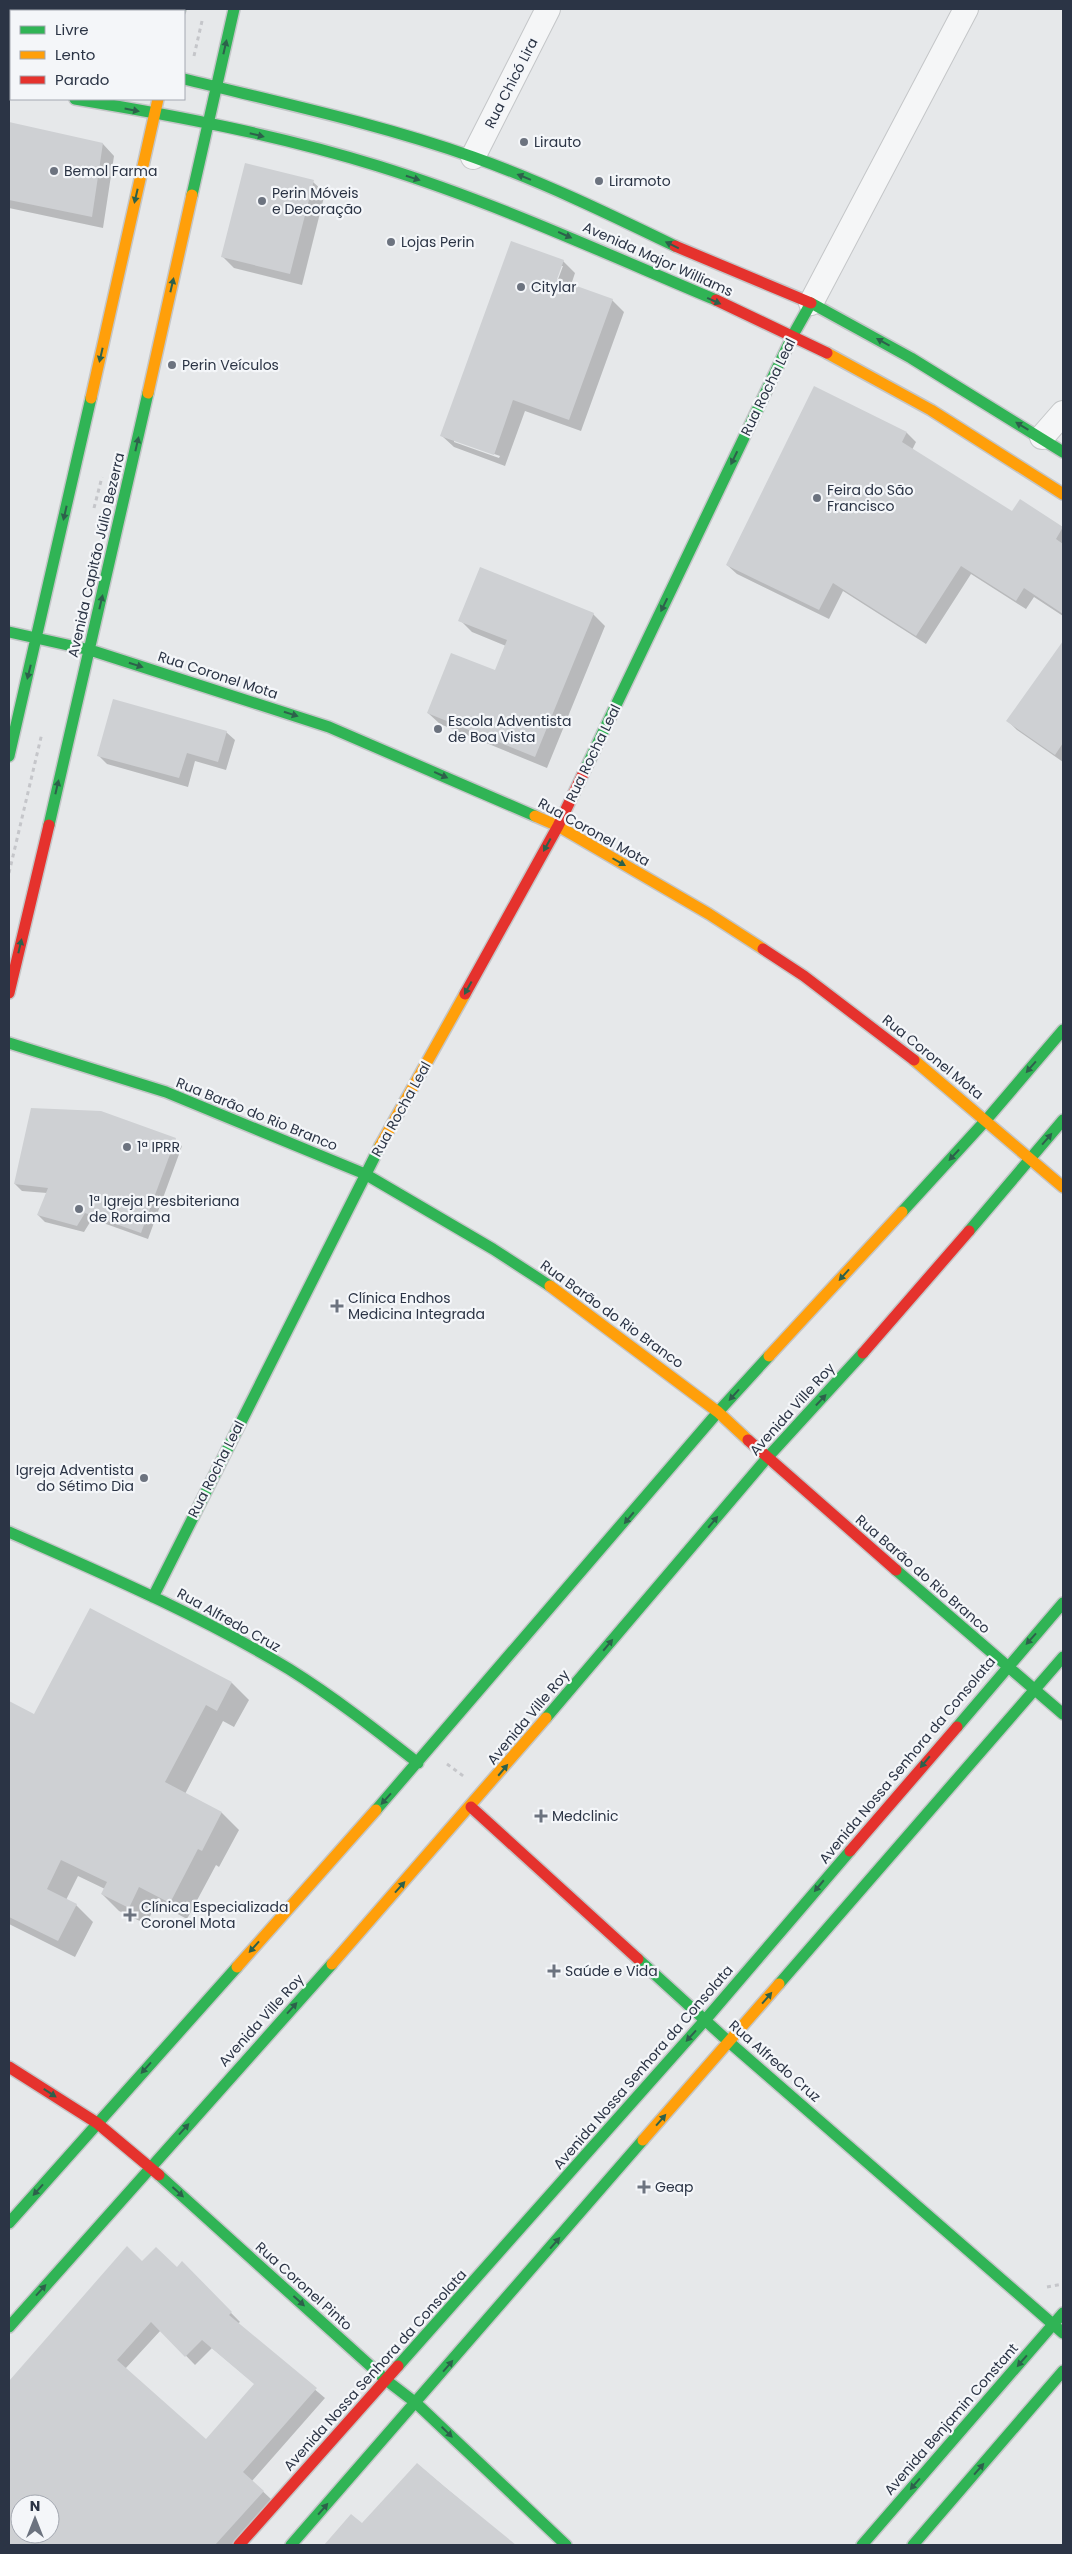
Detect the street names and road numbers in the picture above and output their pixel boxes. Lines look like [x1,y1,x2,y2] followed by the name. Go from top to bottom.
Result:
[480,34,542,132] street label: Rua Chicó Lira
[580,217,736,301] street label: Avenida Major Williams
[736,335,800,439] street label: Rua Rocha Leal
[63,451,129,659] street label: Avenida Capitão Júlio Bezerra
[155,646,281,704] street label: Rua Coronel Mota
[561,701,625,805] street label: Rua Rocha Leal
[534,793,654,871] street label: Rua Coronel Mota
[878,1010,988,1104] street label: Rua Coronel Mota
[366,1058,436,1160] street label: Rua Rocha Leal
[173,1072,341,1156] street label: Rua Barão do Rio Branco
[536,1255,688,1373] street label: Rua Barão do Rio Branco
[745,1358,839,1460] street label: Avenida Ville Roy
[183,1417,249,1521] street label: Rua Rocha Leal
[851,1510,995,1638] street label: Rua Barão do Rio Branco
[174,1583,284,1657] street label: Rua Alfredo Cruz
[814,1652,1000,1868] street label: Avenida Nossa Senhora da Consolata
[482,1665,574,1769] street label: Avenida Ville Roy
[549,1960,737,2174] street label: Avenida Nossa Senhora da Consolata
[214,1969,308,2071] street label: Avenida Ville Roy
[725,2016,825,2106] street label: Rua Alfredo Cruz
[251,2237,357,2335] street label: Rua Coronel Pinto
[279,2265,471,2475] street label: Avenida Nossa Senhora da Consolata
[879,2339,1023,2499] street label: Avenida Benjamin Constant

